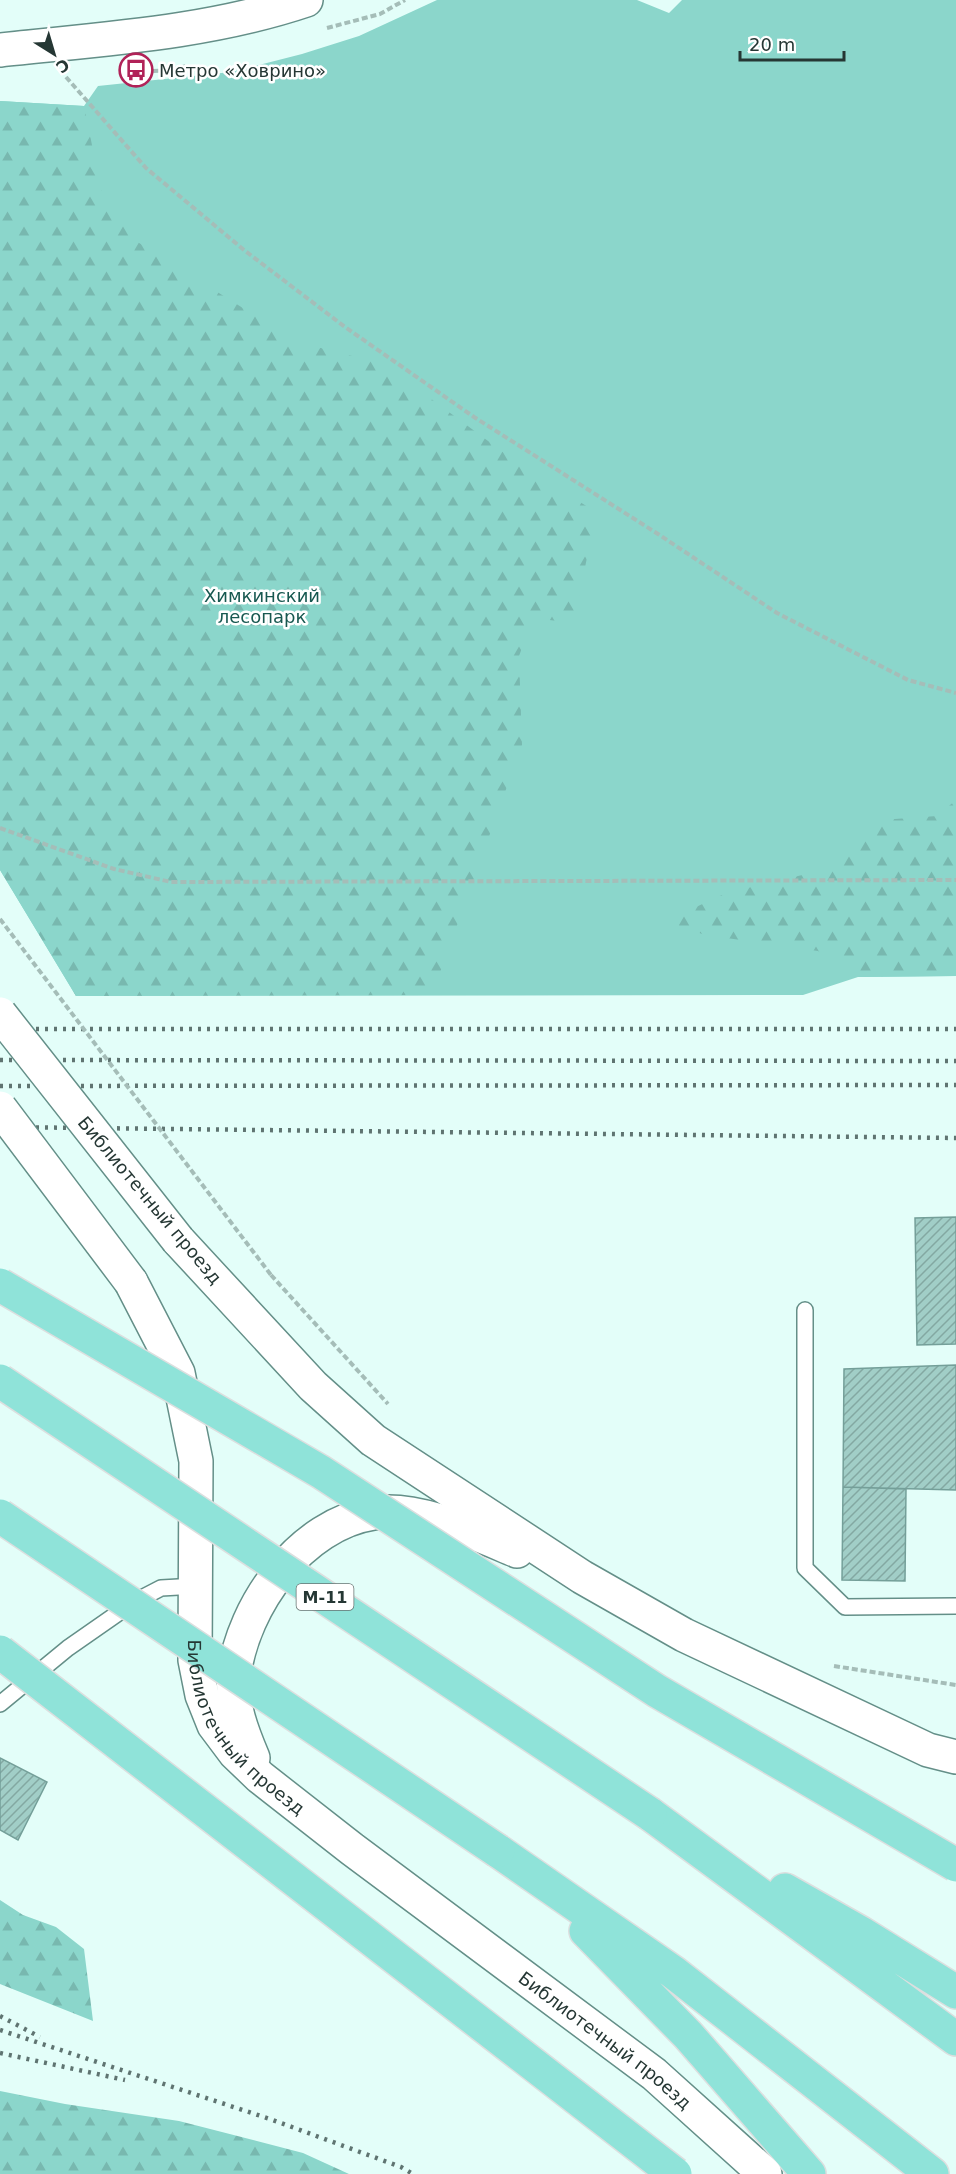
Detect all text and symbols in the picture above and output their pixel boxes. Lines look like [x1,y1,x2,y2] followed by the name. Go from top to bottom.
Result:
[24,24,84,84] north arrow
[740,24,844,62] scale bar
[749,34,795,55] text: 20 m
[118,52,154,88] bus stop icon: Метро «Ховрино»
[52,54,73,77] text: С
[159,60,326,81] place label: Метро «Ховрино»
[204,585,320,627] park label: Химкинский лесопарк
[74,1112,226,1288] street label: Библиотечный проезд
[296,1584,354,1610] road number: М-11
[184,1639,309,1819] street label: Библиотечный проезд
[515,1967,696,2113] street label: Библиотечный проезд

